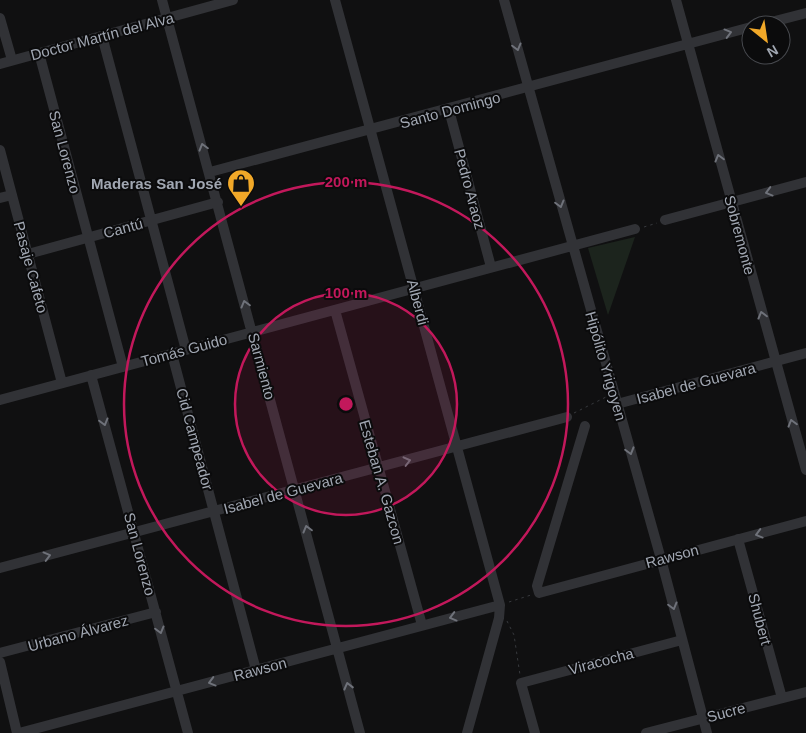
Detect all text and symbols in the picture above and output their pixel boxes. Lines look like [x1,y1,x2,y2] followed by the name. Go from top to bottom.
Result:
[29,9,176,63] street label: Doctor Martín del Alva
[741,15,791,65] north arrow
[724,29,732,39] one-way arrow
[764,42,781,61] text: N
[511,43,522,51] one-way arrow
[398,88,502,132] street label: Santo Domingo
[46,109,84,195] street label: San Lorenzo
[199,144,209,152] one-way arrow
[451,147,489,231] street label: Pedro Araoz
[714,154,725,162] one-way arrow
[226,168,256,207] shop icon: Maderas San José
[325,173,367,190] text: 200 m
[91,175,222,192] place label: Maderas San José
[765,187,773,197] one-way arrow
[721,193,759,277] street label: Sobremonte
[554,199,565,208] one-way arrow
[101,215,145,241] street label: Cantú
[11,219,51,315] street label: Pasaje Cafeto
[404,277,432,327] street label: Alberdi
[325,284,367,301] text: 100 m
[241,301,251,309] one-way arrow
[582,309,630,423] street label: Hipólito Yrigoyen
[757,310,768,319] one-way arrow
[139,330,229,370] street label: Tomás Guido
[245,331,279,401] street label: Sarmiento
[635,359,758,407] street label: Isabel de Guevara
[173,386,217,492] street label: Cid Campeador
[337,395,355,413] centre of rings
[99,417,109,426] one-way arrow
[356,418,408,546] street label: Esteban A. Gazcon
[788,419,798,427] one-way arrow
[624,446,634,454] one-way arrow
[403,456,411,466] one-way arrow
[222,469,345,517] street label: Isabel de Guevara
[121,511,159,597] street label: San Lorenzo
[302,525,312,533] one-way arrow
[754,528,763,539] one-way arrow
[644,541,700,571] street label: Rawson
[43,551,52,562] one-way arrow
[745,591,775,647] street label: Shubert
[667,602,678,611] one-way arrow
[26,611,130,655] street label: Urbano Álvarez
[449,611,458,622] one-way arrow
[154,625,165,634] one-way arrow
[567,644,636,678] street label: Viracocha
[232,654,288,684] street label: Rawson
[207,676,216,687] one-way arrow
[344,682,354,690] one-way arrow
[705,699,747,725] street label: Sucre

